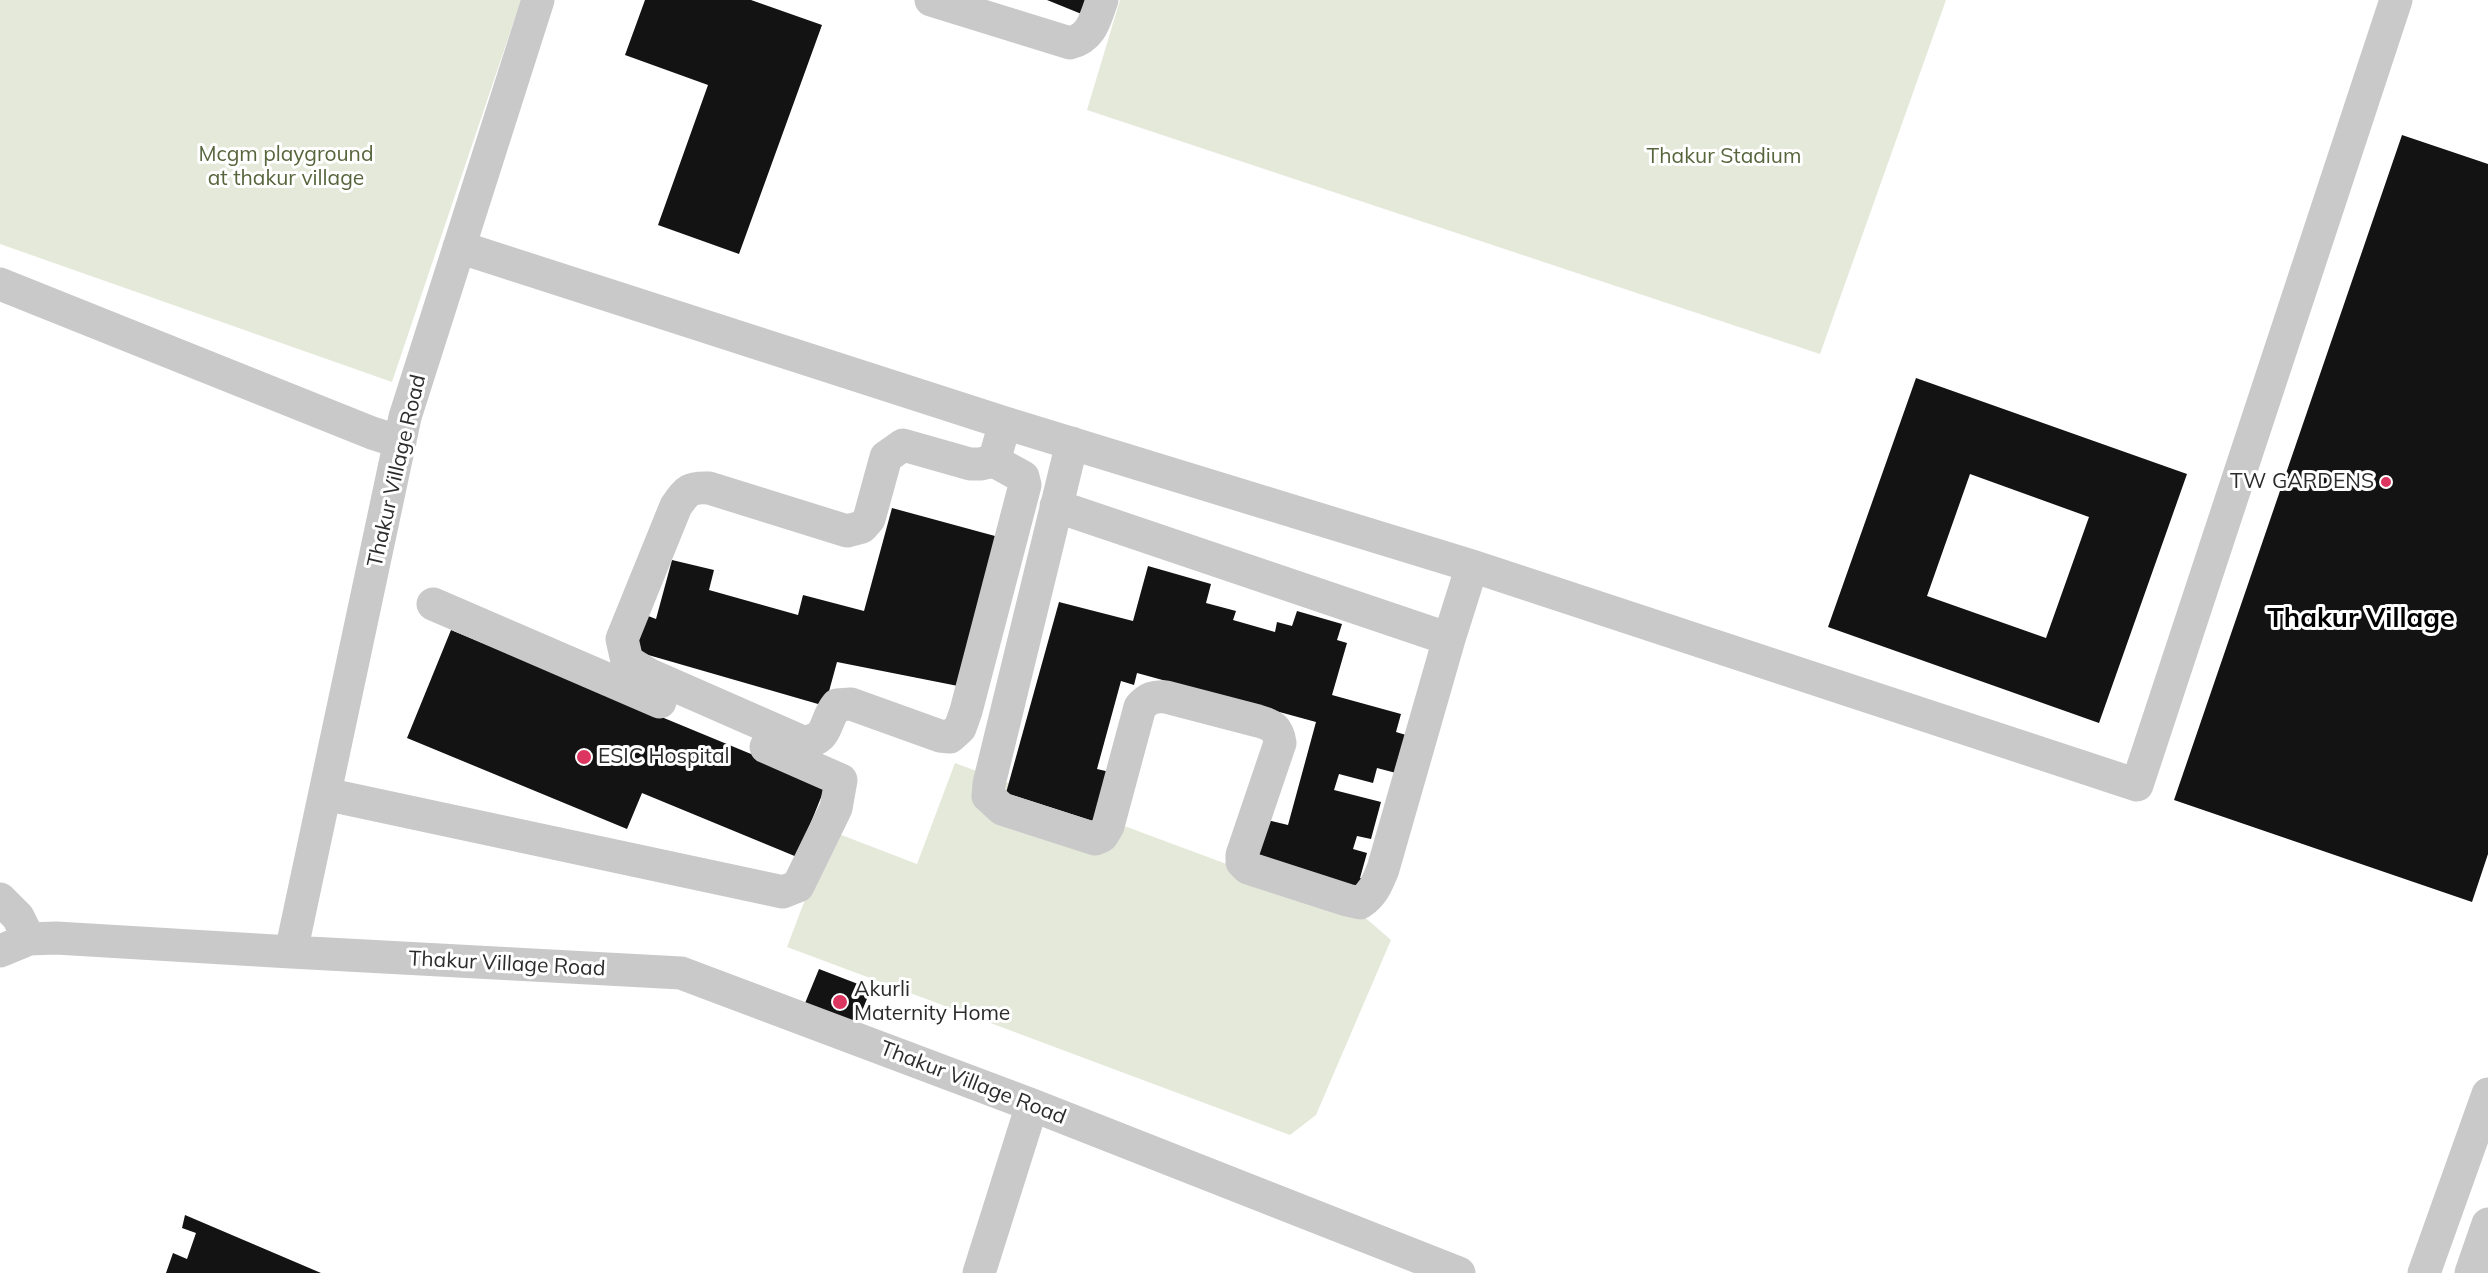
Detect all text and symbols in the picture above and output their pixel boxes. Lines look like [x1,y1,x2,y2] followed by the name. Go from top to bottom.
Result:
[198,142,374,192] park label: Mcgm playground at thakur village
[1647,144,1801,170] park label: Thakur Stadium
[363,372,431,570] street label: Thakur Village Road
[2230,469,2374,495] place label: TW GARDENS
[2379,475,2393,489] marker: TW GARDENS
[2267,603,2455,635] district label: Thakur Village
[598,744,730,770] place label: ESIC Hospital
[575,748,593,766] marker: ESIC Hospital
[408,946,606,982] street label: Thakur Village Road
[854,977,1010,1027] place label: Akurli Maternity Home
[831,993,849,1011] marker: Akurli Maternity Home
[877,1036,1069,1130] street label: Thakur Village Road

